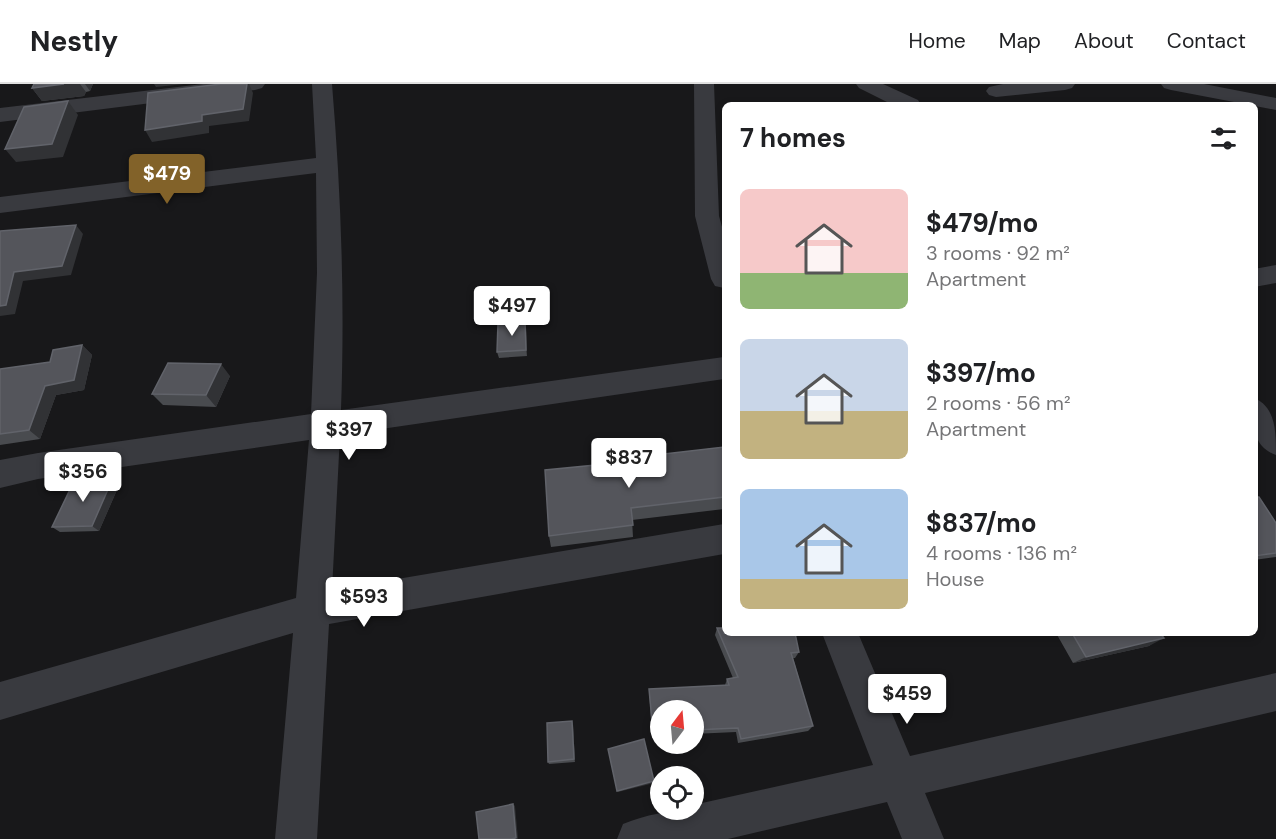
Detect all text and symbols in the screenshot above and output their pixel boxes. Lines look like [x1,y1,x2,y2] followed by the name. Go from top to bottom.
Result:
[30,23,118,60] text: Nestly
[908,27,966,55] text: Home
[999,27,1041,55] text: Map
[1074,27,1134,55] text: About
[1167,27,1246,55] text: Contact
[740,121,846,155] text: 7 homes
[1207,122,1240,155] icon: filters
[131,154,203,205] pin: $479
[143,160,191,186] text: $479
[926,206,1038,240] text: $479/mo
[788,213,860,285] icon: home
[926,240,1070,266] text: 3 rooms · 92 m²
[926,266,1026,292] text: Apartment
[476,286,548,337] pin: $497
[488,292,536,318] text: $497
[926,356,1036,390] text: $397/mo
[788,363,860,435] icon: home
[926,390,1071,416] text: 2 rooms · 56 m²
[313,410,385,461] pin: $397
[326,416,372,442] text: $397
[926,416,1026,442] text: Apartment
[593,438,665,489] pin: $837
[605,444,653,470] text: $837
[47,452,119,503] pin: $356
[58,458,108,484] text: $356
[926,506,1037,540] text: $837/mo
[788,513,860,585] icon: home
[926,540,1077,566] text: 4 rooms · 136 m²
[926,566,984,592] text: House
[328,577,400,628] pin: $593
[340,583,388,609] text: $593
[871,674,943,725] pin: $459
[882,680,932,706] text: $459
[650,700,704,754] north arrow
[650,700,704,820] map controls
[650,766,704,820] button: locate

